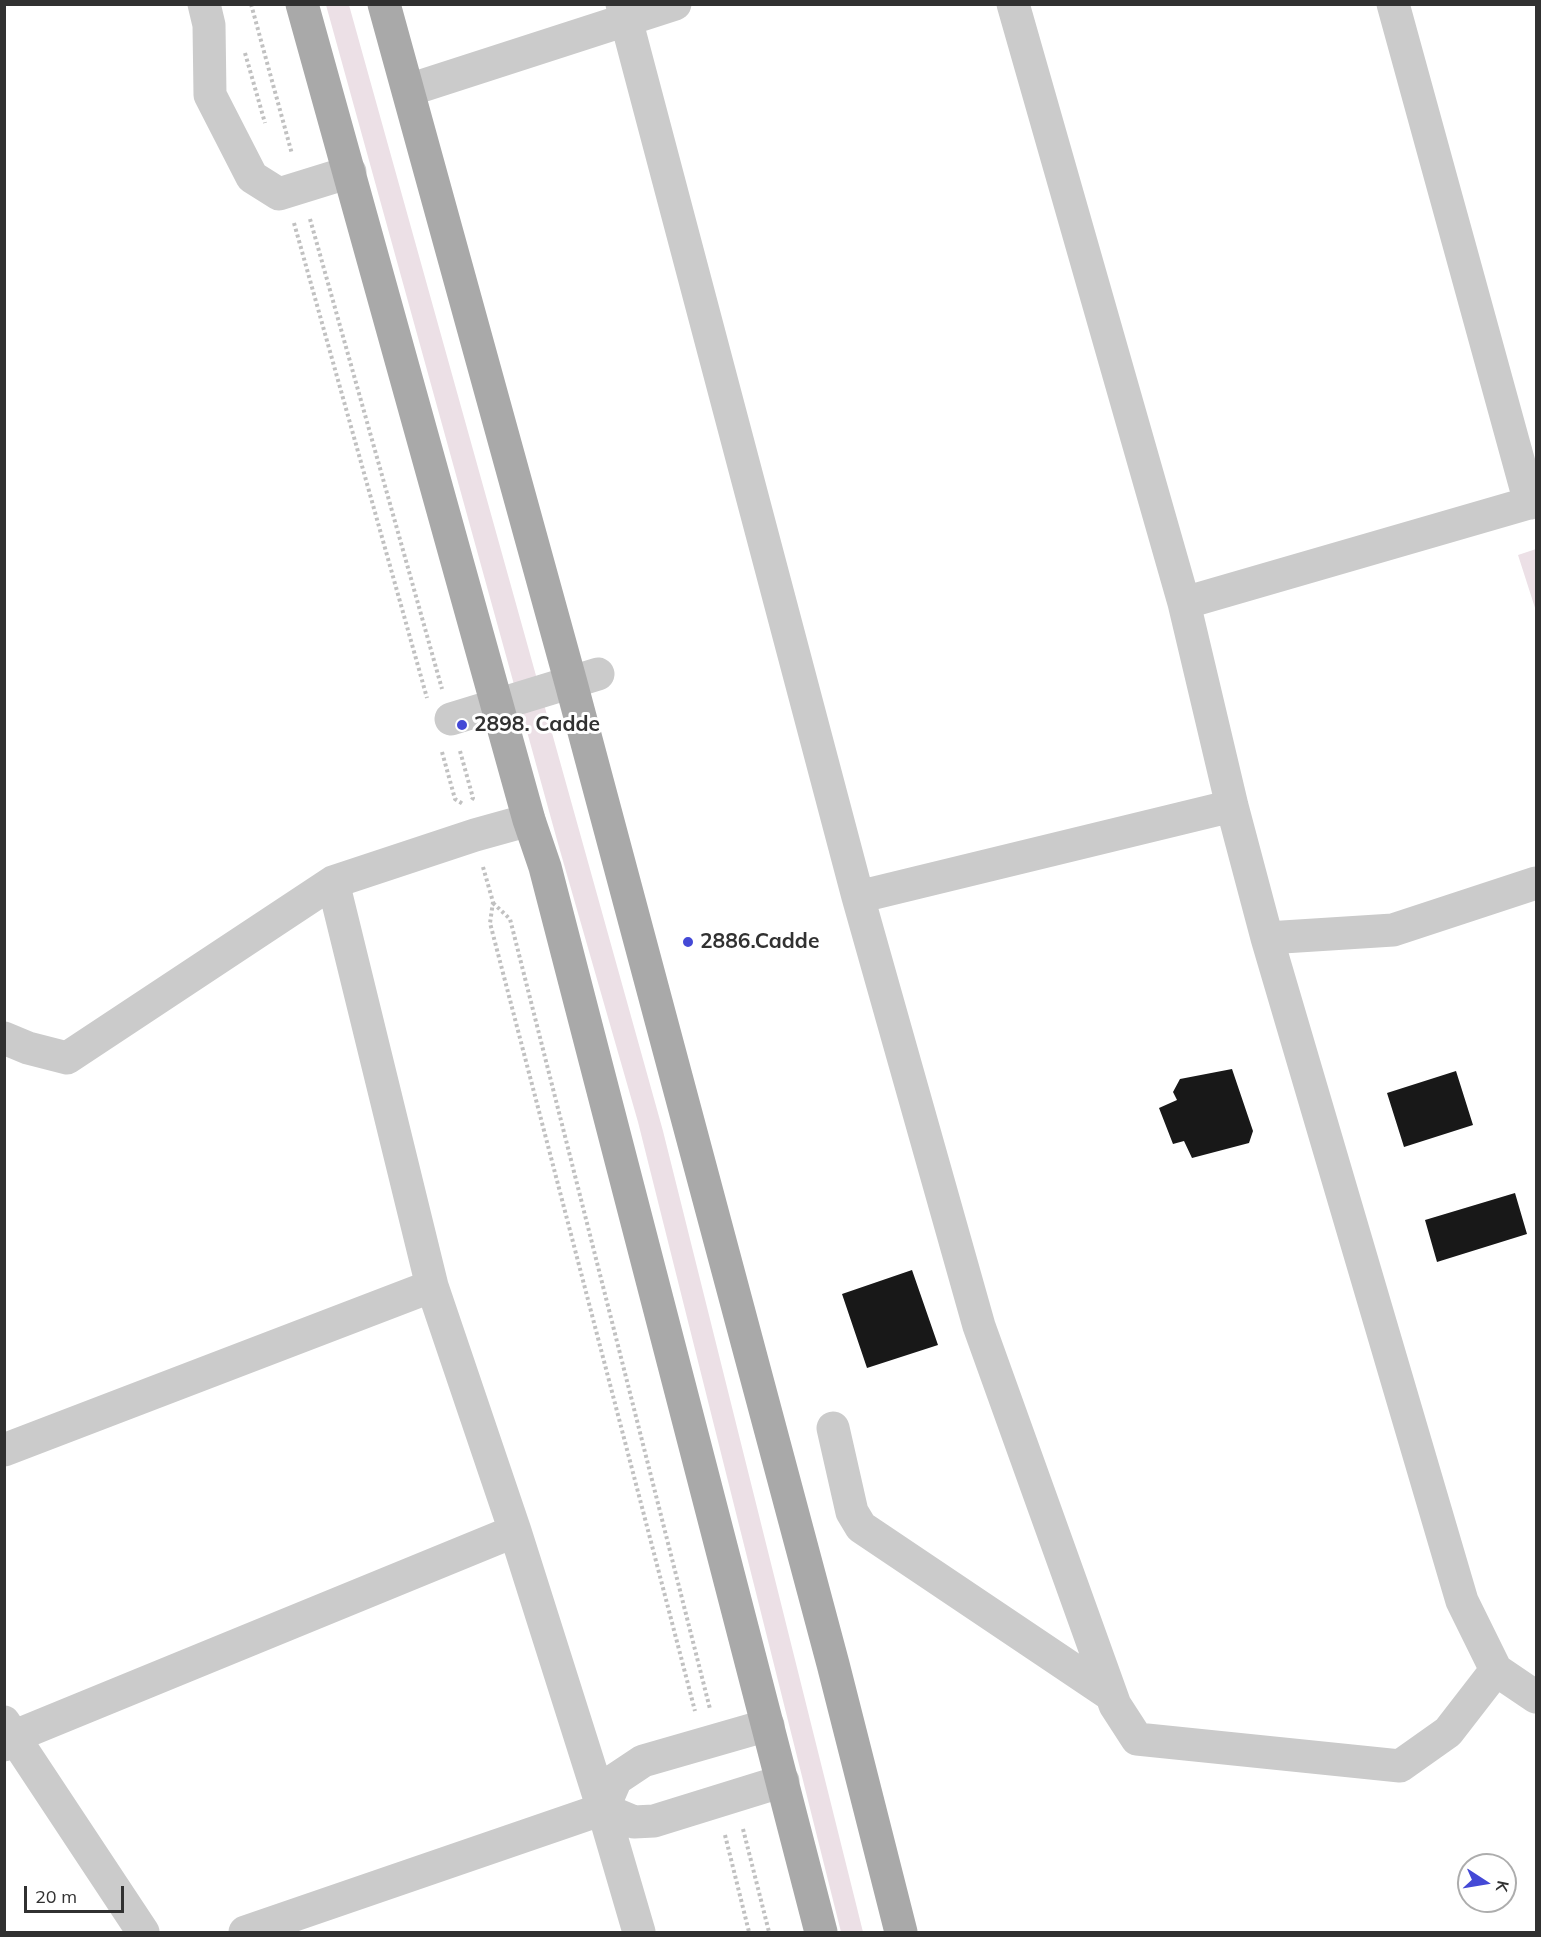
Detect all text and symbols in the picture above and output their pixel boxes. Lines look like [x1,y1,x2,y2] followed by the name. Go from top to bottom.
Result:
[474,712,600,738] place label: 2898. Cadde
[455,718,469,732] marker: 2898. Cadde
[700,929,819,955] place label: 2886.Cadde
[681,935,695,949] marker: 2886.Cadde
[1457,1853,1517,1913] north arrow
[27,1874,128,1912] scale bar
[1492,1879,1514,1894] text: K
[35,1885,77,1908] text: 20 m

